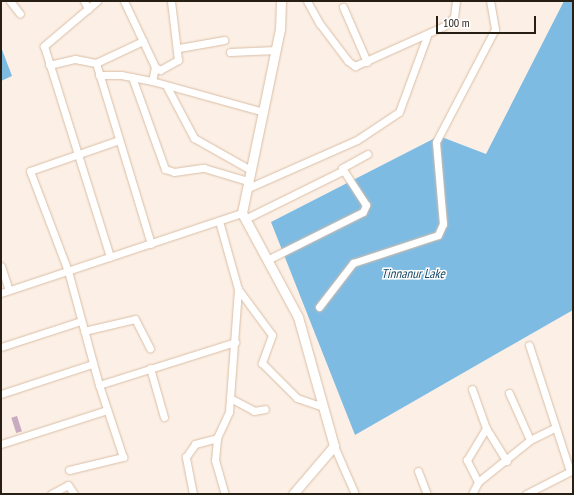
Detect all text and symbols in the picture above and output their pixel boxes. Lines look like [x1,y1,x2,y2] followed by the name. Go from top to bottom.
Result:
[438,8,538,34] scale bar
[443,15,470,30] text: 100 m
[381,266,445,282] water label: Tinnanur Lake

